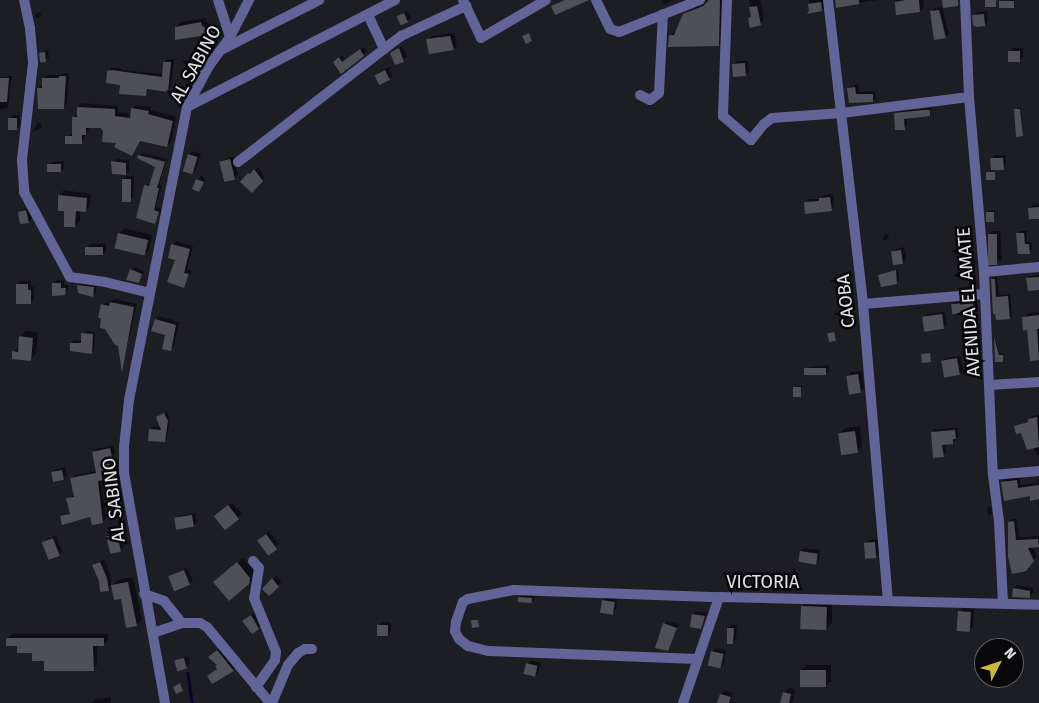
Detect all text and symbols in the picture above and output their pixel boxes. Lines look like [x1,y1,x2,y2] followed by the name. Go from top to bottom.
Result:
[166,22,226,106] street label: AL SABINO
[953,227,985,377] street label: AVENIDA EL AMATE
[832,273,860,329] street label: CAOBA
[98,456,130,544] street label: AL SABINO
[727,571,799,593] street label: VICTORIA
[974,638,1024,688] north arrow
[1000,644,1019,663] text: N

